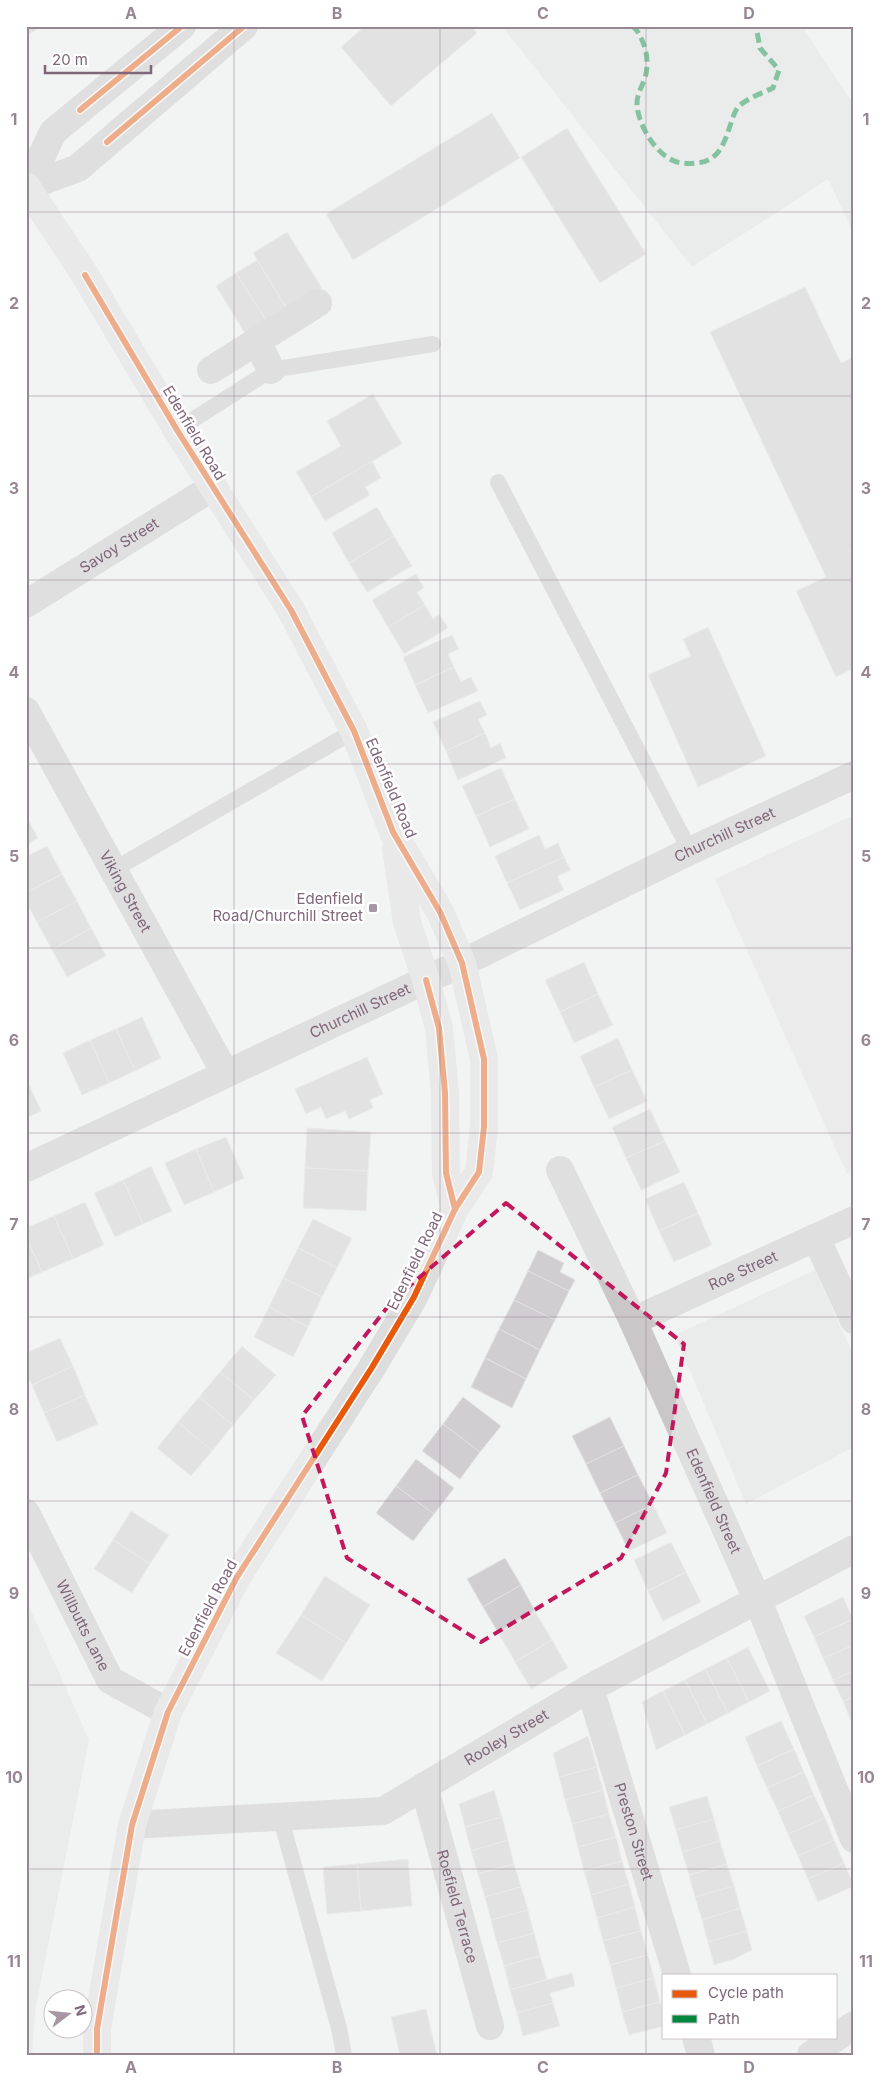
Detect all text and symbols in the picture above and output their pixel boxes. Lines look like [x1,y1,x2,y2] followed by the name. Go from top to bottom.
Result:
[125,3,137,23] text: A
[332,3,342,23] text: B
[537,3,549,23] text: C
[743,3,755,23] text: D
[45,42,151,74] scale bar
[52,50,88,69] text: 20 m
[11,109,17,129] text: 1
[863,109,869,129] text: 1
[9,293,19,313] text: 2
[861,293,871,313] text: 2
[159,382,230,483] street label: Edenfield Road
[9,478,19,498] text: 3
[861,478,871,498] text: 3
[76,513,162,577] street label: Savoy Street
[9,662,20,682] text: 4
[861,662,872,682] text: 4
[362,735,421,841] street label: Edenfield Road
[671,803,778,866] street label: Churchill Street
[9,846,19,866] text: 5
[861,846,871,866] text: 5
[96,847,156,936] street label: Viking Street
[212,889,363,925] place label: Edenfield Road/Churchill Street
[367,902,379,914] marker: Edenfield Road/Churchill Street
[306,979,413,1042] street label: Churchill Street
[9,1030,19,1050] text: 6
[861,1030,871,1050] text: 6
[383,1209,447,1313] street label: Edenfield Road
[9,1214,19,1234] text: 7
[861,1214,871,1234] text: 7
[705,1246,780,1294] street label: Roe Street
[9,1399,19,1419] text: 8
[861,1399,871,1419] text: 8
[682,1445,746,1557] street label: Edenfield Street
[174,1556,241,1659] street label: Edenfield Road
[52,1577,114,1674] street label: Willbutts Lane
[9,1583,19,1603] text: 9
[861,1583,871,1603] text: 9
[461,1705,552,1770] street label: Rooley Street
[5,1767,23,1787] text: 10
[857,1767,875,1787] text: 10
[610,1780,658,1883] street label: Preston Street
[433,1848,482,1965] street label: Roefield Terrace
[7,1951,21,1971] text: 11
[859,1951,873,1971] text: 11
[662,1974,838,2038] legend
[708,1983,784,2002] text: Cycle path
[42,1988,92,2038] north arrow
[71,2003,91,2018] text: N
[708,2009,740,2028] text: Path
[125,2057,137,2077] text: A
[332,2057,342,2077] text: B
[537,2057,549,2077] text: C
[743,2057,755,2077] text: D

